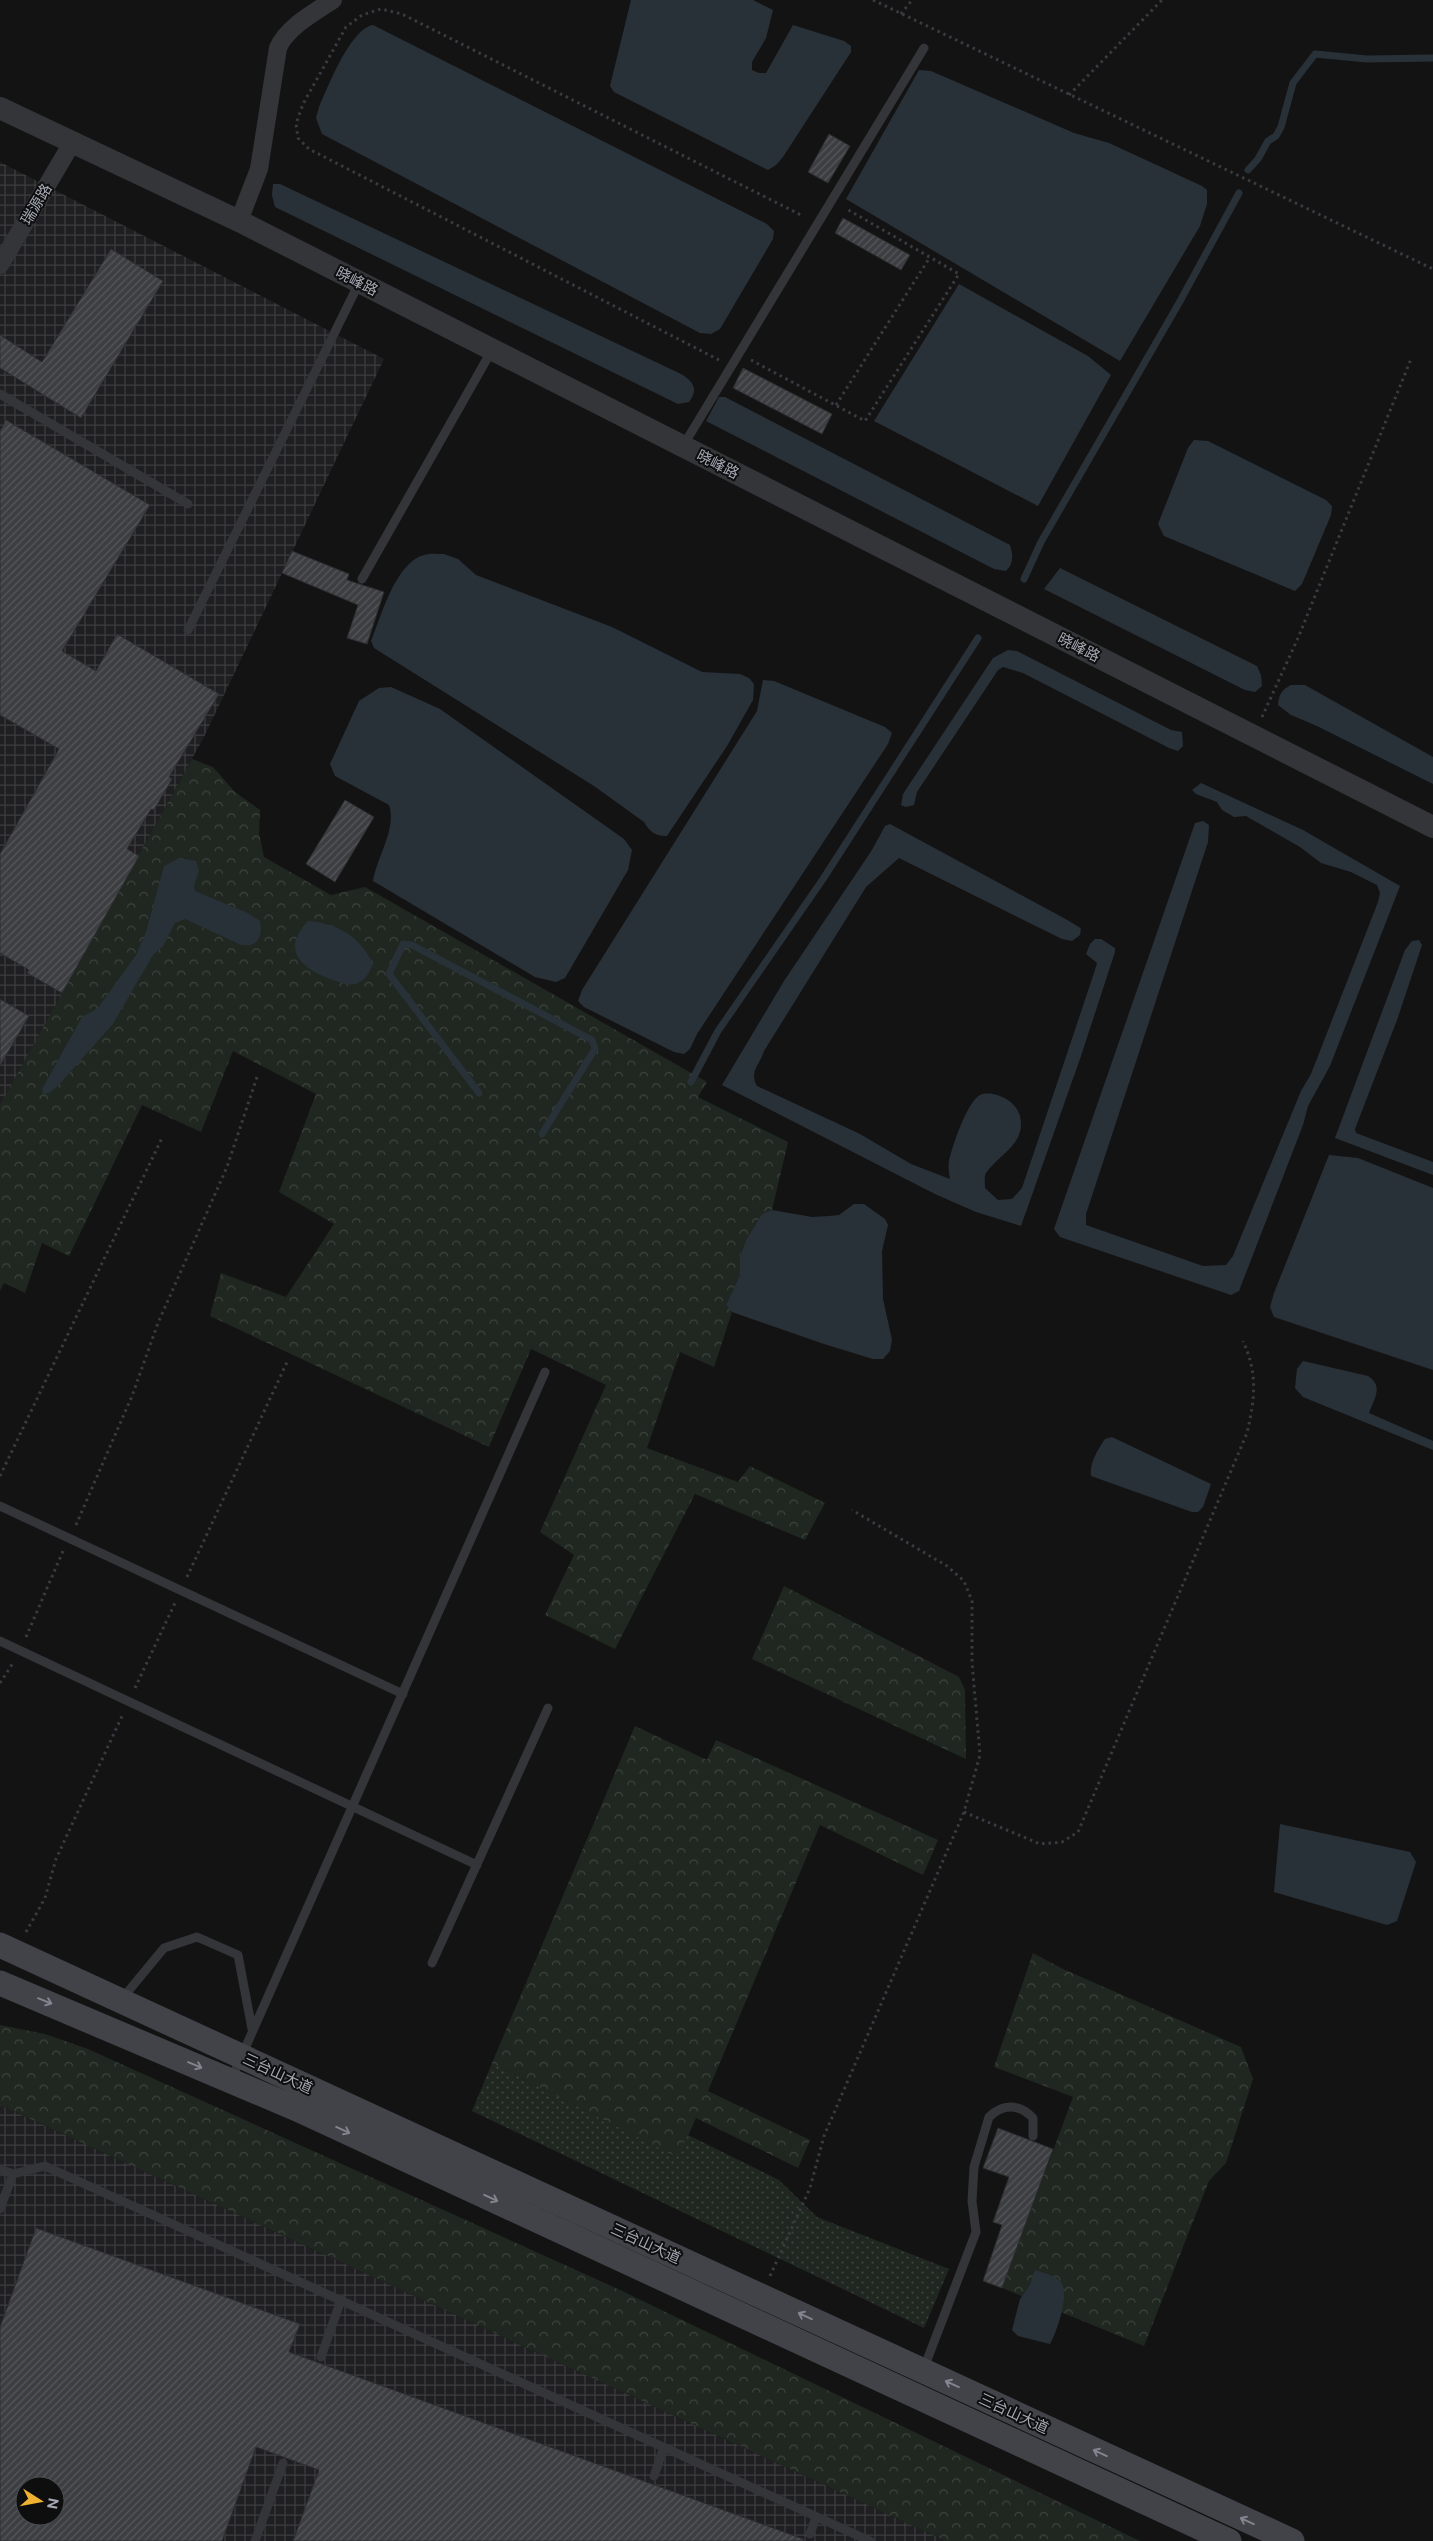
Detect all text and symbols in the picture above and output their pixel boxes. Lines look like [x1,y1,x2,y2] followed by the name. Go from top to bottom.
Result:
[17,180,55,228] street label: 瑞源路
[333,263,381,299] street label: 晓峰路
[694,446,742,482] street label: 晓峰路
[1055,629,1103,665] street label: 晓峰路
[37,1997,52,2006] one-way arrow
[240,2049,316,2097] street label: 三台山大道
[187,2060,202,2070] one-way arrow
[335,2126,350,2135] one-way arrow
[483,2194,498,2203] one-way arrow
[608,2219,684,2267] street label: 三台山大道
[798,2311,813,2321] one-way arrow
[945,2379,960,2389] one-way arrow
[976,2389,1052,2437] street label: 三台山大道
[1093,2447,1108,2457] one-way arrow
[15,2476,65,2526] north arrow
[44,2497,62,2510] text: N
[1240,2515,1255,2525] one-way arrow

